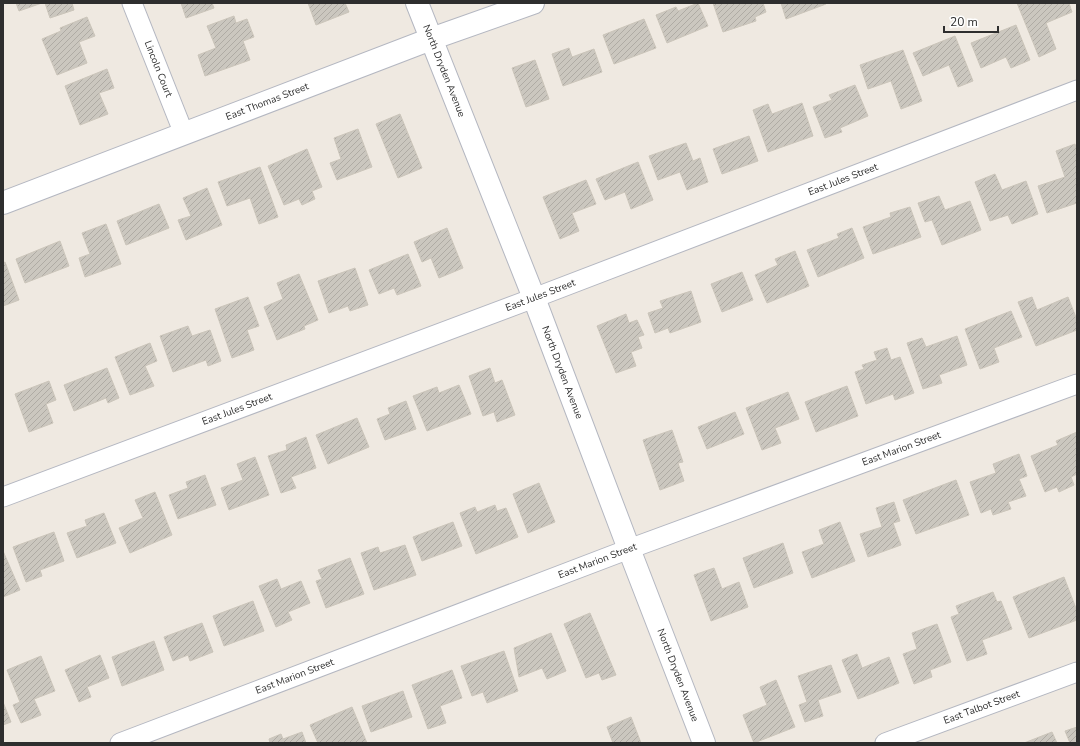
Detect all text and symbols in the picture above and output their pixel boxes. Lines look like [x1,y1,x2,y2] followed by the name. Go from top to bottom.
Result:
[944,8,998,34] scale bar
[950,14,978,30] text: 20 m
[419,22,469,119] street label: North Dryden Avenue
[141,39,176,100] street label: Lincoln Court
[224,79,311,124] street label: East Thomas Street
[806,160,880,199] street label: East Jules Street
[504,276,578,315] street label: East Jules Street
[538,324,586,421] street label: North Dryden Avenue
[200,390,275,429] street label: East Jules Street
[860,428,943,470] street label: East Marion Street
[556,540,639,582] street label: East Marion Street
[653,627,702,724] street label: North Dryden Avenue
[254,655,336,698] street label: East Marion Street
[942,687,1022,728] street label: East Talbot Street

